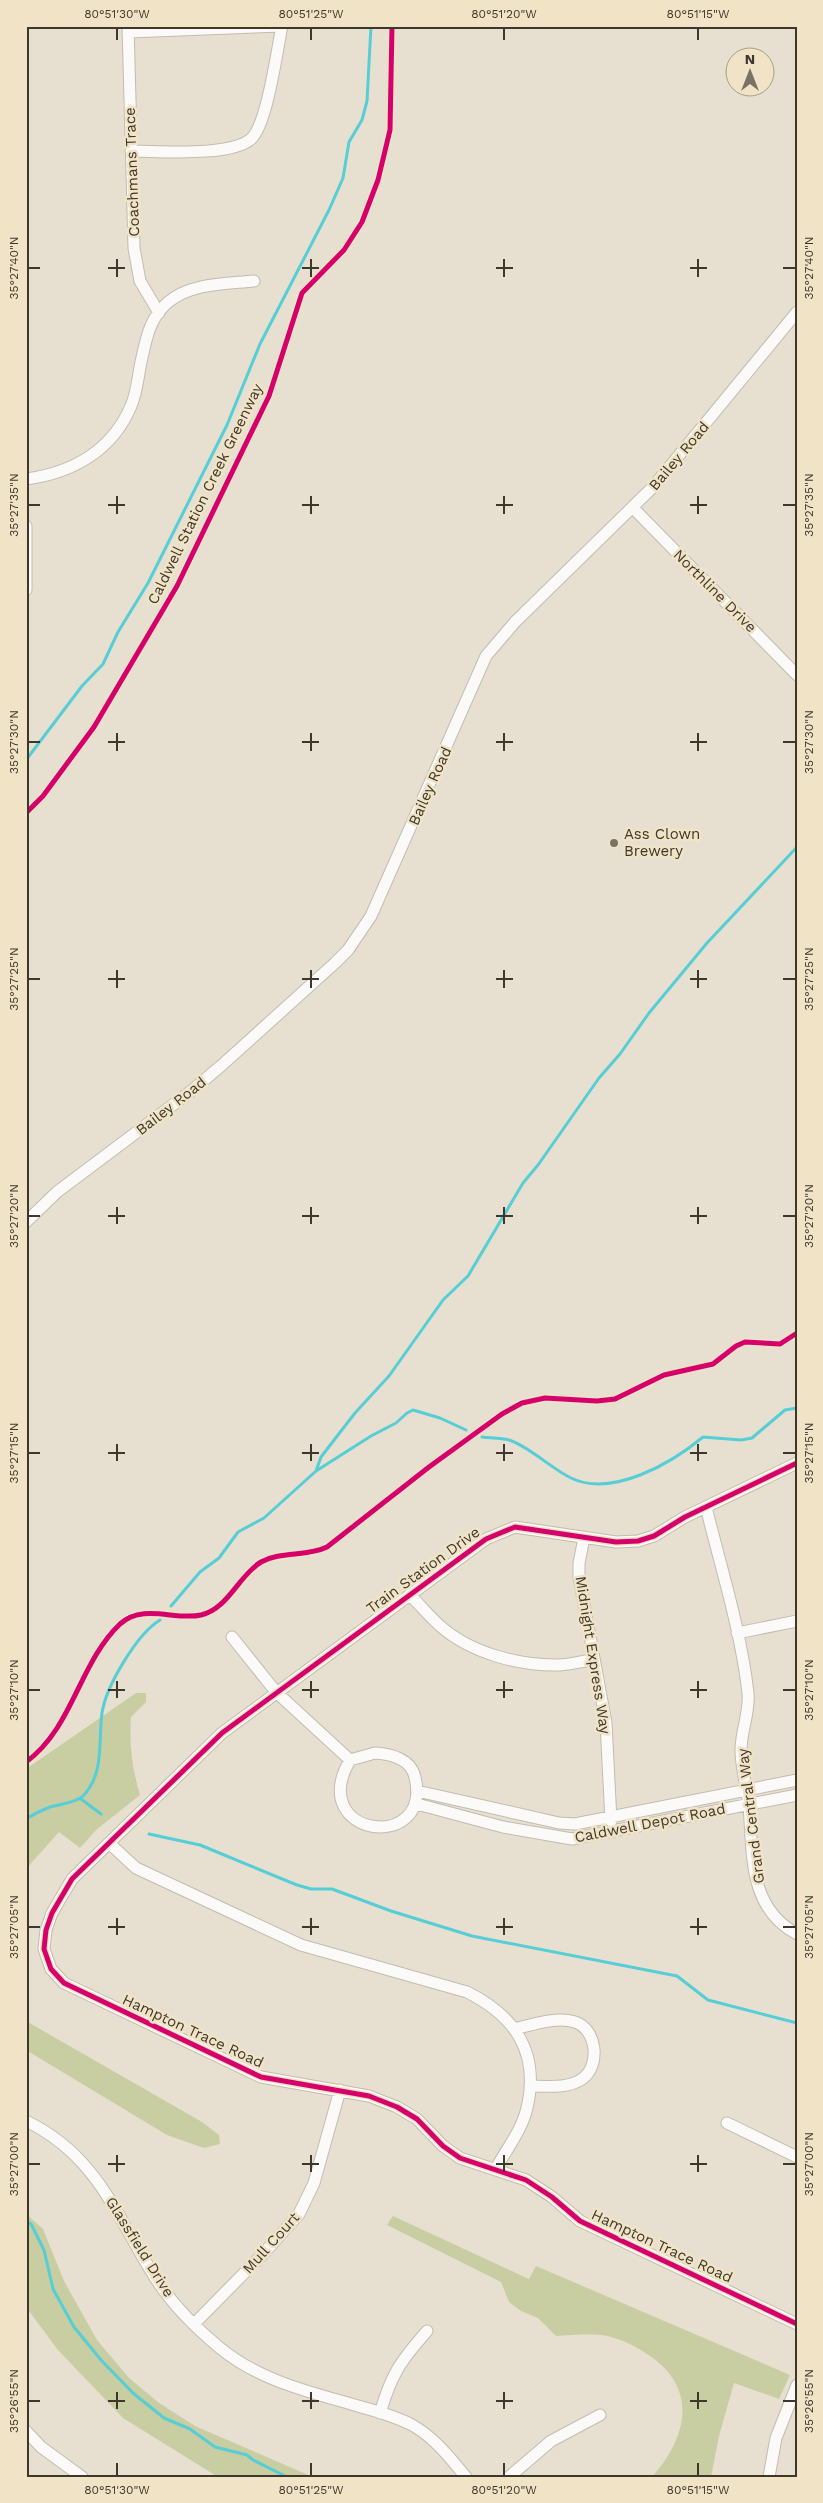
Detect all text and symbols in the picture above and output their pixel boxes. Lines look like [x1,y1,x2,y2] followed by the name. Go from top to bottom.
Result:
[84,7,150,21] text: 80°51'30"W
[278,7,344,21] text: 80°51'25"W
[471,7,537,21] text: 80°51'20"W
[667,7,730,21] text: 80°51'15"W
[726,48,776,98] north arrow
[745,51,755,67] text: N
[121,107,143,237] street label: Coachmans Trace
[7,236,21,300] text: 35°27'40"N
[802,236,816,300] text: 35°27'40"N
[144,380,267,607] street label: Caldwell Station Creek Greenway
[645,418,713,494] street label: Bailey Road
[7,473,21,537] text: 35°27'35"N
[802,473,816,537] text: 35°27'35"N
[670,546,760,636] street label: Northline Drive
[7,710,21,774] text: 35°27'30"N
[802,710,816,774] text: 35°27'30"N
[405,744,455,828] street label: Bailey Road
[624,825,700,860] place label: Ass Clown Brewery
[608,837,620,849] marker: Ass Clown Brewery
[7,947,21,1011] text: 35°27'25"N
[802,947,816,1011] text: 35°27'25"N
[132,1073,210,1139] street label: Bailey Road
[7,1184,21,1248] text: 35°27'20"N
[802,1184,816,1248] text: 35°27'20"N
[7,1422,21,1484] text: 35°27'15"N
[802,1422,816,1484] text: 35°27'15"N
[363,1523,483,1617] street label: Train Station Drive
[572,1575,614,1736] street label: Midnight Express Way
[7,1659,21,1721] text: 35°27'10"N
[802,1659,816,1721] text: 35°27'10"N
[734,1747,768,1885] street label: Grand Central Way
[573,1800,727,1846] street label: Caldwell Depot Road
[7,1895,21,1959] text: 35°27'05"N
[802,1895,816,1959] text: 35°27'05"N
[120,1990,266,2072] street label: Hampton Trace Road
[7,2132,21,2196] text: 35°27'00"N
[802,2132,816,2196] text: 35°27'00"N
[102,2194,178,2300] street label: Glassfield Drive
[589,2205,735,2287] street label: Hampton Trace Road
[239,2208,304,2277] street label: Mull Court
[7,2369,21,2433] text: 35°26'55"N
[802,2369,816,2433] text: 35°26'55"N
[84,2483,150,2497] text: 80°51'30"W
[278,2483,344,2497] text: 80°51'25"W
[471,2483,537,2497] text: 80°51'20"W
[667,2483,730,2497] text: 80°51'15"W

